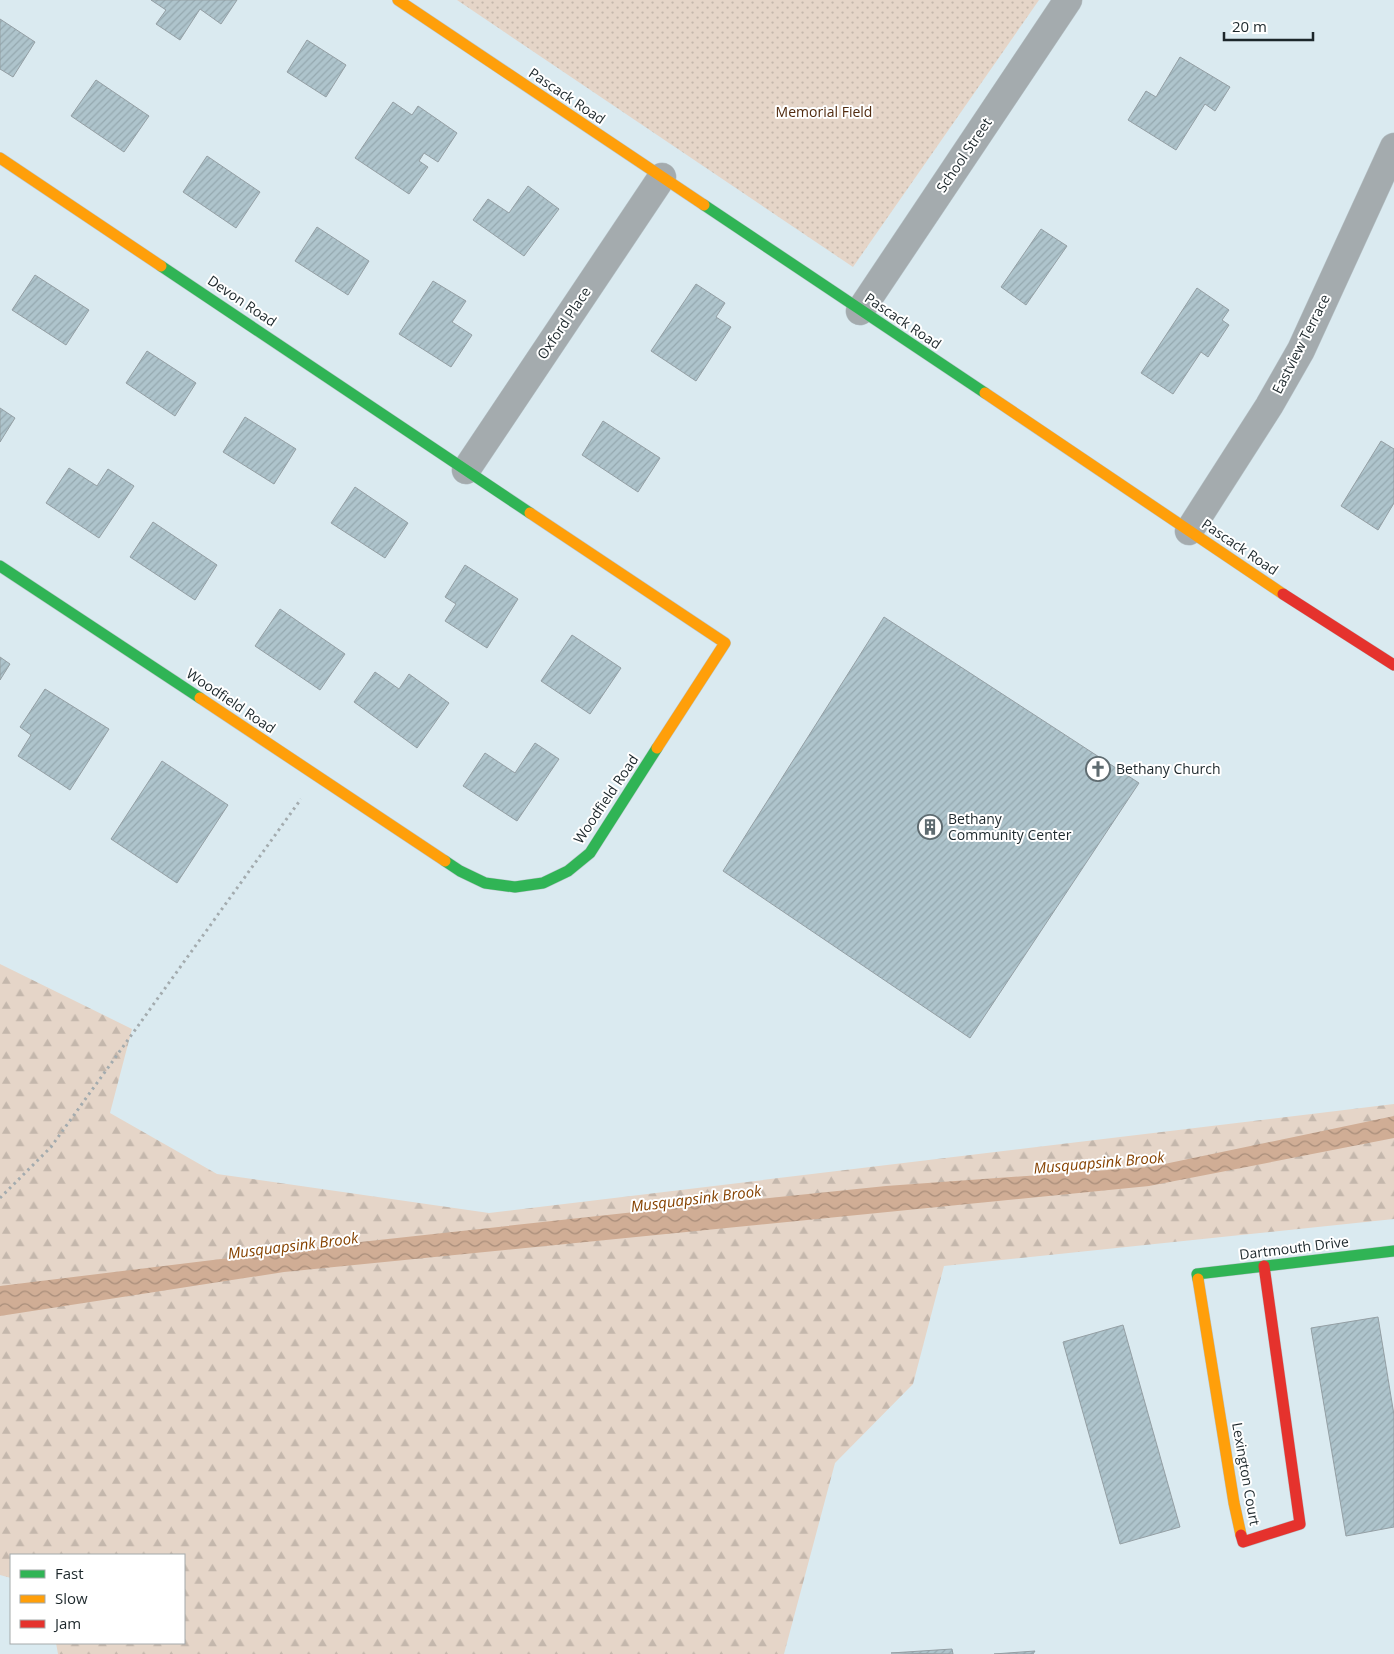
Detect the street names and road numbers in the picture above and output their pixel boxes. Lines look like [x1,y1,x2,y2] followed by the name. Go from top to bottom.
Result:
[525,63,609,128] street label: Pascack Road
[932,114,996,196] street label: School Street
[204,271,280,331] street label: Devon Road
[532,283,595,363] street label: Oxford Place
[861,288,945,353] street label: Pascack Road
[1267,291,1334,397] street label: Eastview Terrace
[1198,514,1282,579] street label: Pascack Road
[183,664,280,737] street label: Woodfield Road
[569,750,642,847] street label: Woodfield Road
[1238,1231,1350,1264] street label: Dartmouth Drive
[1228,1421,1265,1527] street label: Lexington Court

